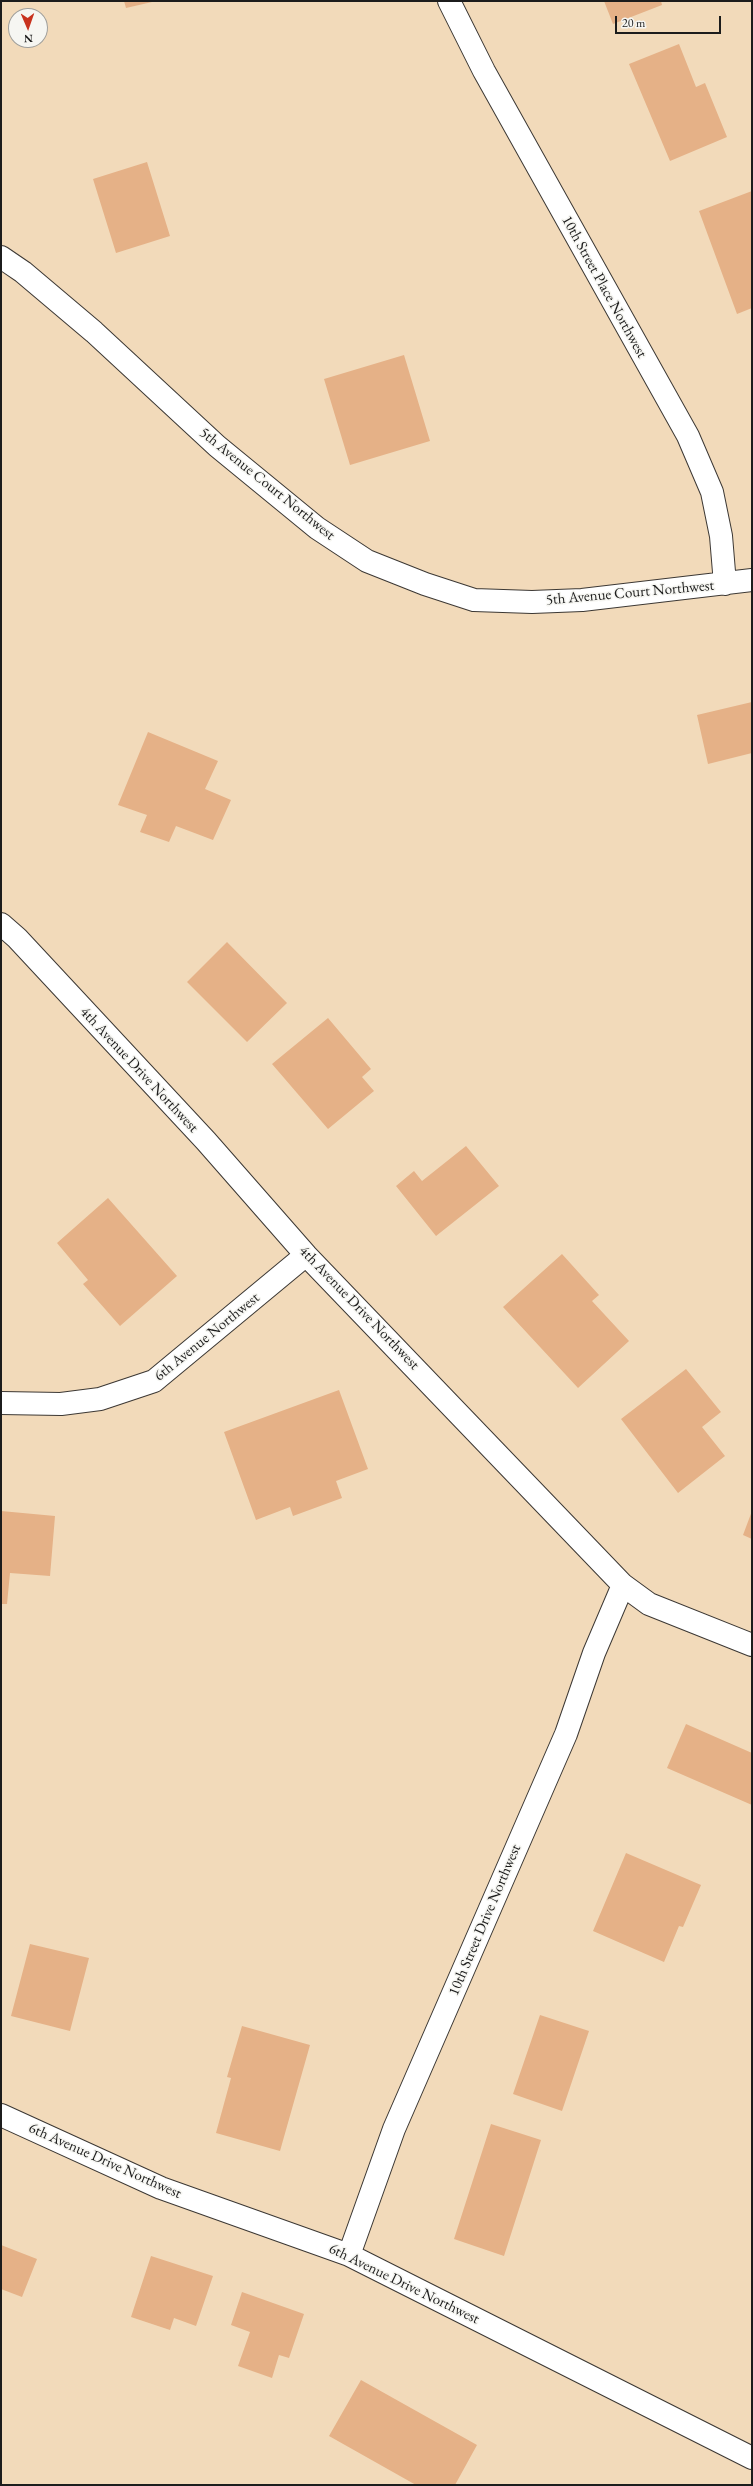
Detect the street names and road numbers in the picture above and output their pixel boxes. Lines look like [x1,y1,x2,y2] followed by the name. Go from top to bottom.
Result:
[557,213,651,361] street label: 10th Street Place Northwest
[196,424,338,544] street label: 5th Avenue Court Northwest
[545,577,715,609] street label: 5th Avenue Court Northwest
[76,1003,202,1137] street label: 4th Avenue Drive Northwest
[295,1242,423,1374] street label: 4th Avenue Drive Northwest
[151,1289,263,1385] street label: 6th Avenue Northwest
[445,1842,525,1998] street label: 10th Street Drive Northwest
[26,2119,184,2203] street label: 6th Avenue Drive Northwest
[326,2240,482,2328] street label: 6th Avenue Drive Northwest

